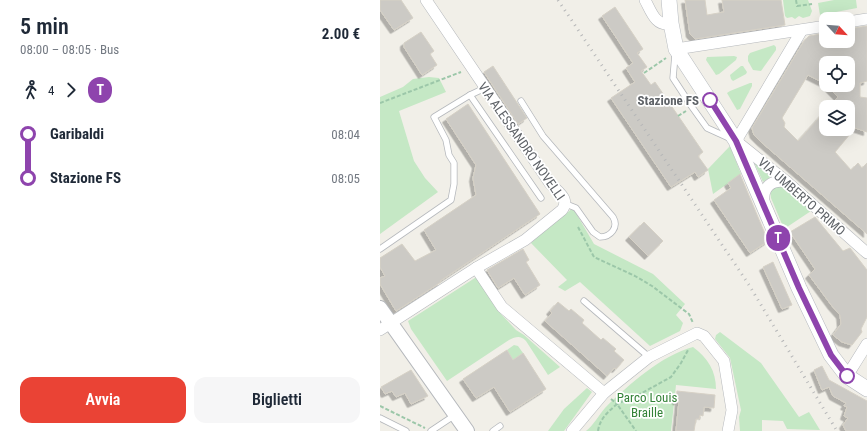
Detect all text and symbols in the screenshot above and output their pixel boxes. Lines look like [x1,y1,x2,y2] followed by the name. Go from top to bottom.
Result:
[819,12,855,48] north arrow
[819,12,855,136] map controls
[20,14,69,39] text: 5 min
[322,25,360,43] text: 2.00 €
[20,42,119,57] text: 08:00 – 08:05 · Bus
[819,56,855,92] button: locate
[20,79,42,101] icon: walk
[60,79,82,101] icon: forward
[475,79,568,203] street label: VIA ALESSANDRO NOVELLI
[96,82,104,98] text: T
[48,83,54,98] text: 4
[702,92,718,108] marker: Stazione FS
[637,93,699,108] place label: Stazione FS
[819,100,855,136] button: layers
[50,125,104,143] text: Garibaldi
[331,127,360,142] text: 08:04
[755,154,849,238] street label: VIA UMBERTO PRIMO
[50,169,121,187] text: Stazione FS
[331,171,360,186] text: 08:05
[765,225,791,251] line badge: T
[839,368,855,384] unlabelled marker
[20,377,186,423] button: Avvia
[194,377,360,423] button: Biglietti
[617,390,677,420] park label: Parco Louis Braille

